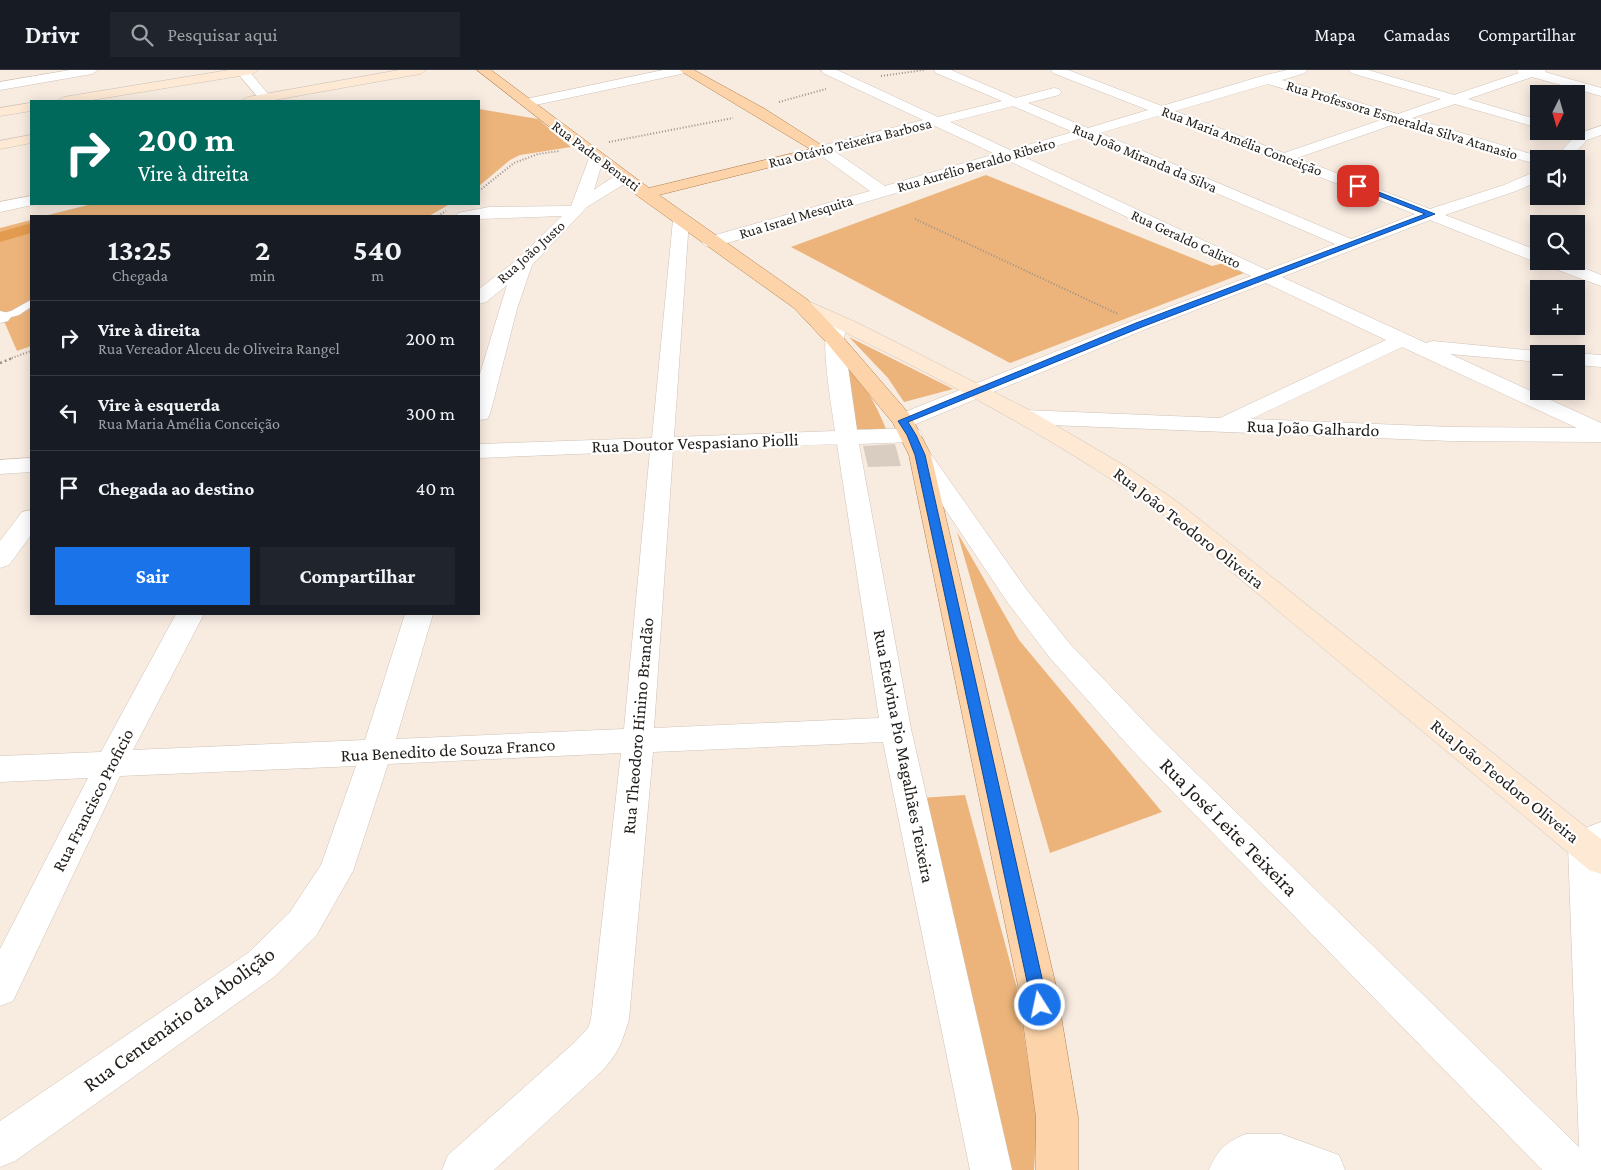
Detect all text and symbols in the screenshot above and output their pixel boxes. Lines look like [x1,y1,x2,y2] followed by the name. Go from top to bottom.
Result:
[110,12,460,57] search box
[25,21,80,48] text: Drivr
[128,21,156,49] icon: search
[168,24,277,45] text: Pesquisar aqui
[1315,25,1356,45] text: Mapa
[1384,25,1450,45] text: Camadas
[1478,25,1576,45] text: Compartilhar
[1284,77,1520,163] street label: Rua Professora Esmeralda Silva Atanasio
[1530,85,1585,140] north arrow
[1530,85,1585,400] map controls
[1159,103,1325,180] street label: Rua Maria Amélia Conceição
[767,115,933,171] street label: Rua Otávio Teixeira Barbosa
[549,118,643,194] street label: Rua Padre Benatti
[55,120,120,185] icon: right
[138,120,235,159] text: 200 m
[1070,120,1220,197] street label: Rua João Miranda da Silva
[895,135,1057,195] street label: Rua Aurélio Beraldo Ribeiro
[1530,150,1585,205] button: sound
[138,161,249,186] text: Vire à direita
[1337,165,1379,207] pin
[1344,172,1372,200] icon: arrive
[737,192,855,243] street label: Rua Israel Mesquita
[1129,207,1243,271] street label: Rua Geraldo Calixto
[1530,215,1585,270] button: search
[494,217,569,287] street label: Rua João Justo
[108,233,172,266] text: 13:25
[255,233,270,266] text: 2
[353,233,402,266] text: 540
[112,267,168,284] text: Chegada
[250,267,275,284] text: min
[371,267,384,284] text: m
[1530,280,1585,335] button: +
[98,319,200,340] text: Vire à direita
[55,324,83,352] icon: right
[406,328,455,349] text: 200 m
[98,340,340,357] text: Rua Vereador Alceu de Oliveira Rangel
[1530,345,1585,400] button: −
[98,394,220,415] text: Vire à esquerda
[55,399,83,427] icon: left
[406,403,455,424] text: 300 m
[98,415,280,432] text: Rua Maria Amélia Conceição
[1246,416,1380,440] street label: Rua João Galhardo
[591,429,799,457] street label: Rua Doutor Vespasiano Piolli
[1110,463,1268,593] street label: Rua João Teodoro Oliveira
[55,474,83,502] icon: arrive
[98,478,254,499] text: Chegada ao destino
[416,478,455,499] text: 40 m
[55,547,250,605] button: Sair
[260,547,455,605] button: Compartilhar
[619,617,657,835] street label: Rua Theodoro Hinino Brandão
[870,628,938,884] street label: Rua Etelvina Pio Magalhães Teixeira
[1427,715,1583,847] street label: Rua João Teodoro Oliveira
[48,725,138,875] street label: Rua Francisco Proficio
[340,734,556,766] street label: Rua Benedito de Souza Franco
[1155,753,1303,901] street label: Rua José Leite Teixeira
[79,941,279,1097] street label: Rua Centenário da Abolição
[1013,978,1065,1030] position arrow

